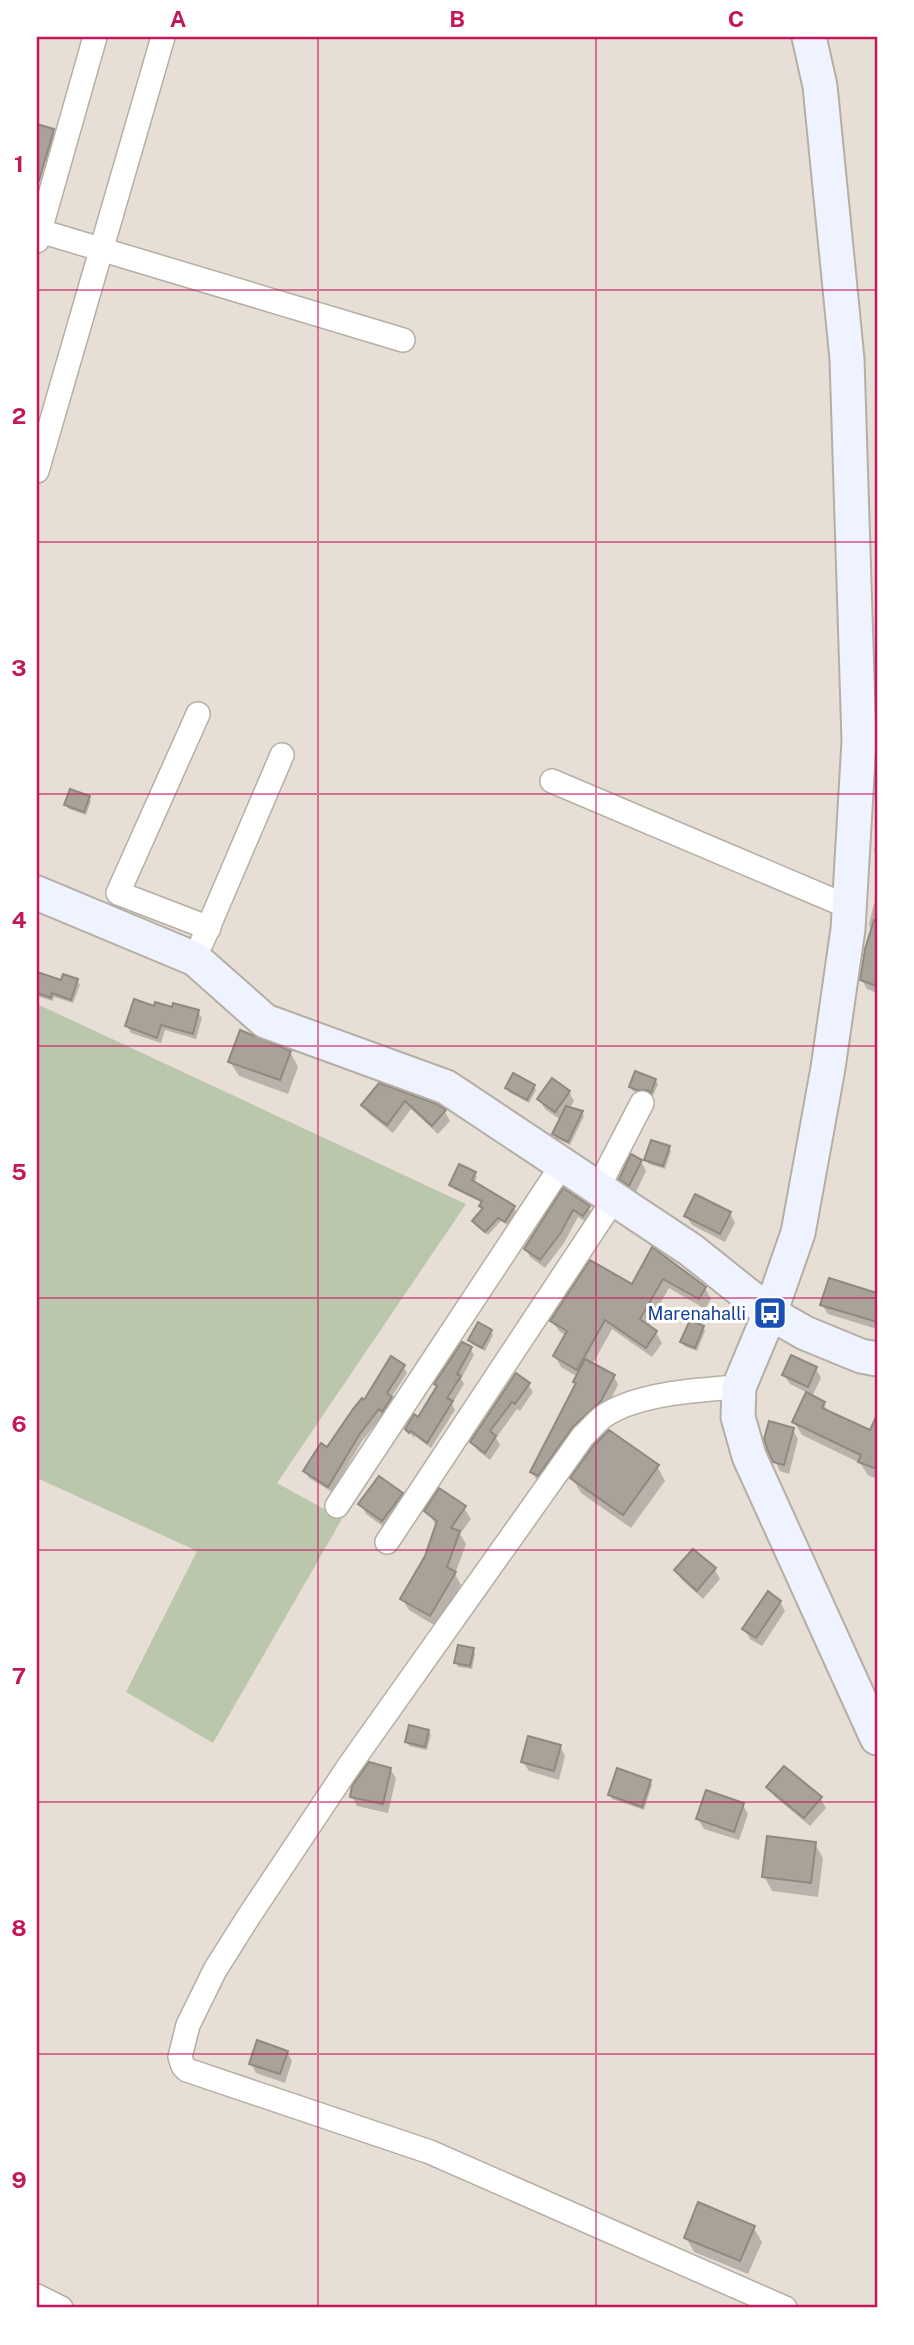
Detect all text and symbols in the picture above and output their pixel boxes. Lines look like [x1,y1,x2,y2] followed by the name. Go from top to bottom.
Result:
[170,5,187,32] text: A
[449,5,465,32] text: B
[728,5,744,32] text: C
[14,150,24,177] text: 1
[12,402,26,429] text: 2
[11,654,27,681] text: 3
[11,906,27,933] text: 4
[11,1158,27,1185] text: 5
[751,1294,789,1332] bus stop icon: Marenahalli
[647,1303,746,1324] place label: Marenahalli
[11,1410,27,1437] text: 6
[12,1662,26,1689] text: 7
[11,1914,27,1941] text: 8
[11,2166,27,2193] text: 9

